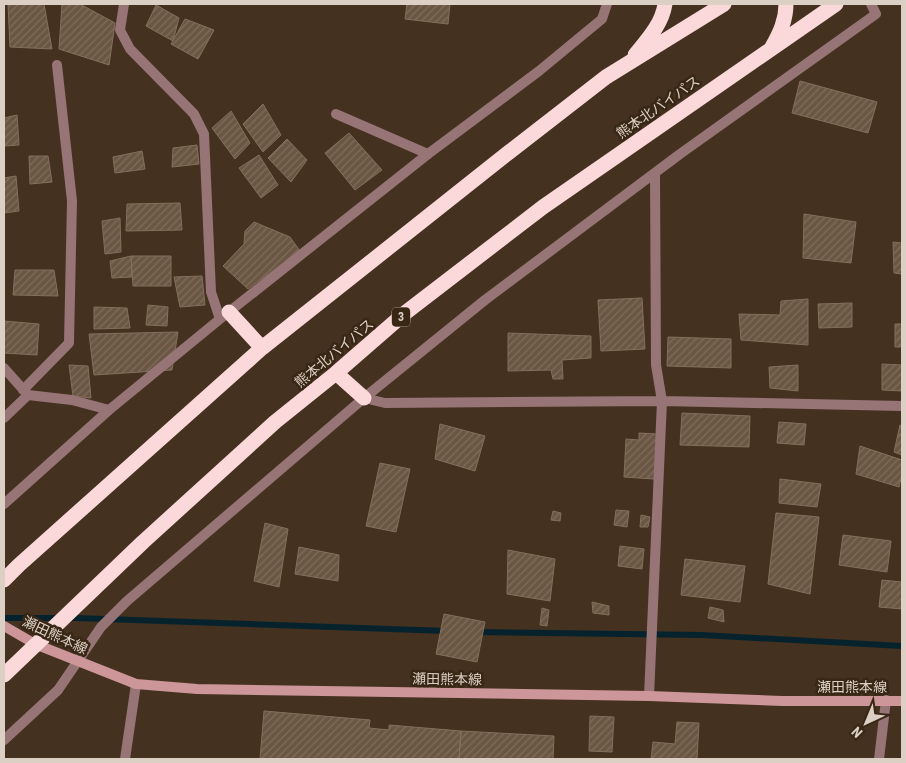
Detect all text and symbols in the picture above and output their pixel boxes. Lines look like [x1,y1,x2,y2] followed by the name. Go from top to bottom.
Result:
[613,72,703,142] street label: 熊本北バイパス
[392,308,410,326] road number: 3
[291,315,377,391] street label: 熊本北バイパス
[20,613,90,657] street label: 瀬田熊本線
[412,670,482,688] street label: 瀬田熊本線
[817,679,887,695] street label: 瀬田熊本線
[841,698,891,748] north arrow
[848,724,866,741] text: N

